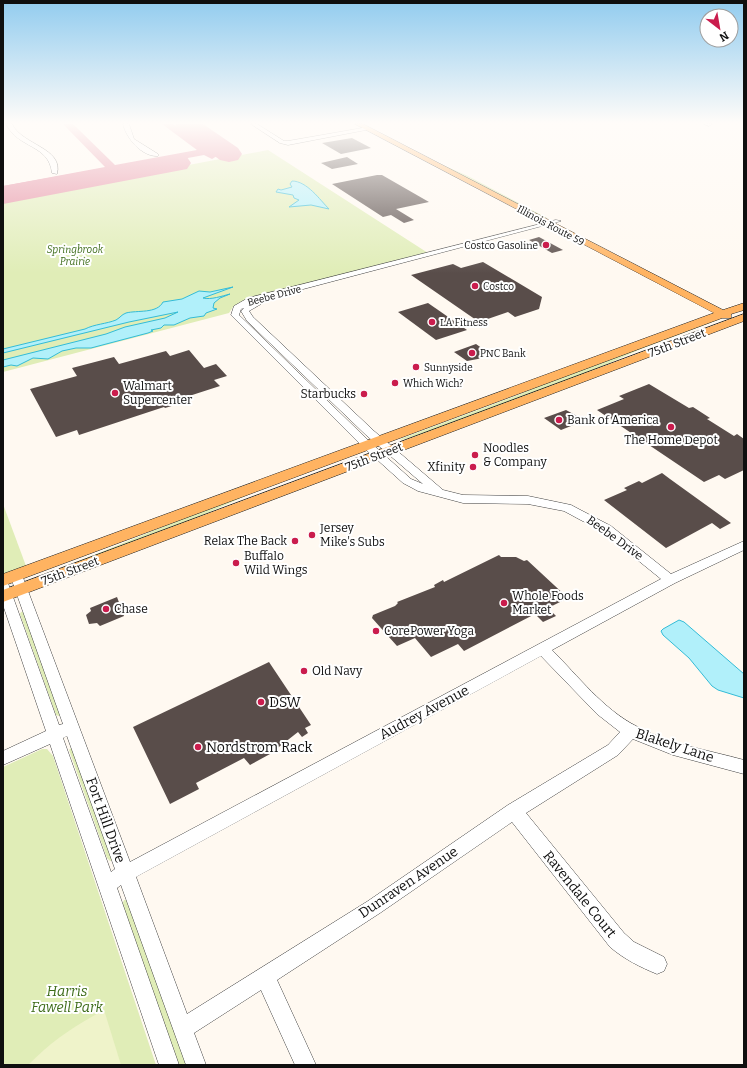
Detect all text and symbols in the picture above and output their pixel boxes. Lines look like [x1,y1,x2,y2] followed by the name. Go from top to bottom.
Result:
[699,8,739,48] north arrow
[716,28,731,44] text: N
[515,203,586,249] street label: Illinois Route 59
[464,240,538,252] place label: Costco Gasoline
[541,240,551,250] marker: Costco Gasoline
[47,244,104,268] park label: Springbrook Prairie
[470,281,480,291] marker: Costco
[483,281,514,293] place label: Costco
[246,283,302,309] street label: Beebe Drive
[427,317,437,327] marker: LA Fitness
[440,317,488,329] place label: LA Fitness
[646,325,708,360] street label: 75th Street
[467,348,477,358] marker: PNC Bank
[480,348,526,360] place label: PNC Bank
[411,362,421,372] marker: Sunnyside
[424,362,473,374] place label: Sunnyside
[390,378,400,388] marker: Which Wich?
[403,378,463,390] place label: Which Wich?
[123,379,193,407] place label: Walmart Supercenter
[301,387,356,401] place label: Starbucks
[110,388,120,398] marker: Walmart Supercenter
[359,389,369,399] marker: Starbucks
[567,413,659,427] place label: Bank of America
[554,415,564,425] marker: Bank of America
[666,422,676,432] marker: The Home Depot
[624,433,718,447] place label: The Home Depot
[343,439,405,474] street label: 75th Street
[483,441,547,469] place label: Noodles & Company
[470,450,480,460] marker: Noodles & Company
[427,460,466,474] place label: Xfinity
[468,462,478,472] marker: Xfinity
[584,513,646,563] street label: Beebe Drive
[319,521,385,549] place label: Jersey Mike's Subs
[307,530,317,540] marker: Jersey Mike's Subs
[204,534,287,548] place label: Relax The Back
[290,536,300,546] marker: Relax The Back
[244,549,308,577] place label: Buffalo Wild Wings
[39,553,101,588] street label: 75th Street
[231,558,241,568] marker: Buffalo Wild Wings
[512,589,584,617] place label: Whole Foods Market
[499,598,509,608] marker: Whole Foods Market
[114,602,148,616] place label: Chase
[101,604,111,614] marker: Chase
[384,624,474,638] place label: CorePower Yoga
[371,626,381,636] marker: CorePower Yoga
[312,664,363,678] place label: Old Navy
[299,666,309,676] marker: Old Navy
[376,682,472,743] street label: Audrey Avenue
[269,694,302,711] place label: DSW
[256,697,266,707] marker: DSW
[634,725,716,766] street label: Blakely Lane
[206,739,312,756] place label: Nordstrom Rack
[193,742,203,752] marker: Nordstrom Rack
[82,775,129,865] street label: Fort Hill Drive
[355,843,461,922] street label: Dunraven Avenue
[539,847,620,941] street label: Ravendale Court
[31,983,103,1016] park label: Harris Fawell Park

